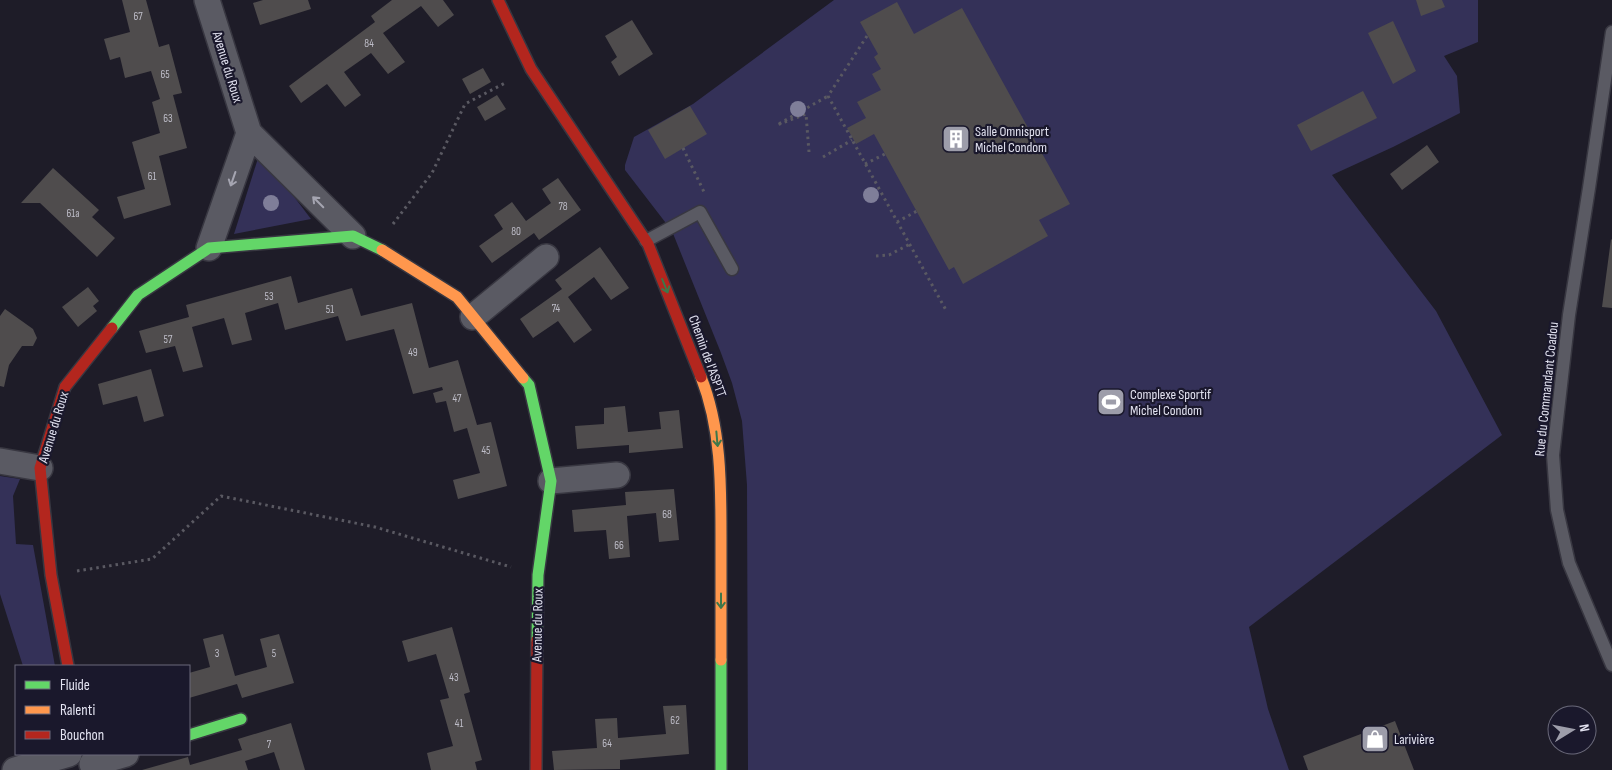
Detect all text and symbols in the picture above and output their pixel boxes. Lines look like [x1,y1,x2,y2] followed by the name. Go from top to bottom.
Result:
[133,10,143,23] house number: 67
[208,29,247,106] street label: Avenue du Roux
[364,37,374,50] house number: 84
[160,68,170,81] house number: 65
[163,112,173,125] house number: 63
[975,123,1049,156] place label: Salle Omnisport Michel Condom
[941,124,971,154] building icon: Salle Omnisport Michel Condom
[148,170,156,183] house number: 61
[227,171,237,187] one-way arrow
[312,195,324,208] one-way arrow
[558,200,568,213] house number: 78
[67,207,79,220] house number: 61a
[511,225,521,238] house number: 80
[661,278,670,293] one-way arrow
[264,290,274,303] house number: 53
[552,302,561,315] house number: 74
[326,303,334,316] house number: 51
[685,313,730,400] street label: Chemin de l'ASPTT
[1531,321,1562,457] street label: Rue du Commandant Coadou
[164,333,173,346] house number: 57
[408,346,418,359] house number: 49
[1130,386,1212,419] place label: Complexe Sportif Michel Condom
[1096,387,1126,417] sports icon: Complexe Sportif Michel Condom
[34,389,73,466] street label: Avenue du Roux
[453,392,462,405] house number: 47
[712,431,721,447] one-way arrow
[481,444,491,457] house number: 45
[662,508,672,521] house number: 68
[614,539,624,552] house number: 66
[528,587,547,663] street label: Avenue du Roux
[716,593,726,609] one-way arrow
[215,647,220,660] house number: 3
[272,647,276,660] house number: 5
[15,665,190,755] legend
[449,671,459,684] house number: 43
[60,676,90,695] text: Fluide
[60,701,95,720] text: Ralenti
[1547,705,1597,755] north arrow
[670,714,680,727] house number: 62
[455,717,463,730] house number: 41
[1575,723,1593,733] text: N
[1360,724,1390,754] shop icon: Larivière
[60,726,104,745] text: Bouchon
[1394,731,1434,748] place label: Larivière
[602,737,612,750] house number: 64
[267,738,272,751] house number: 7

